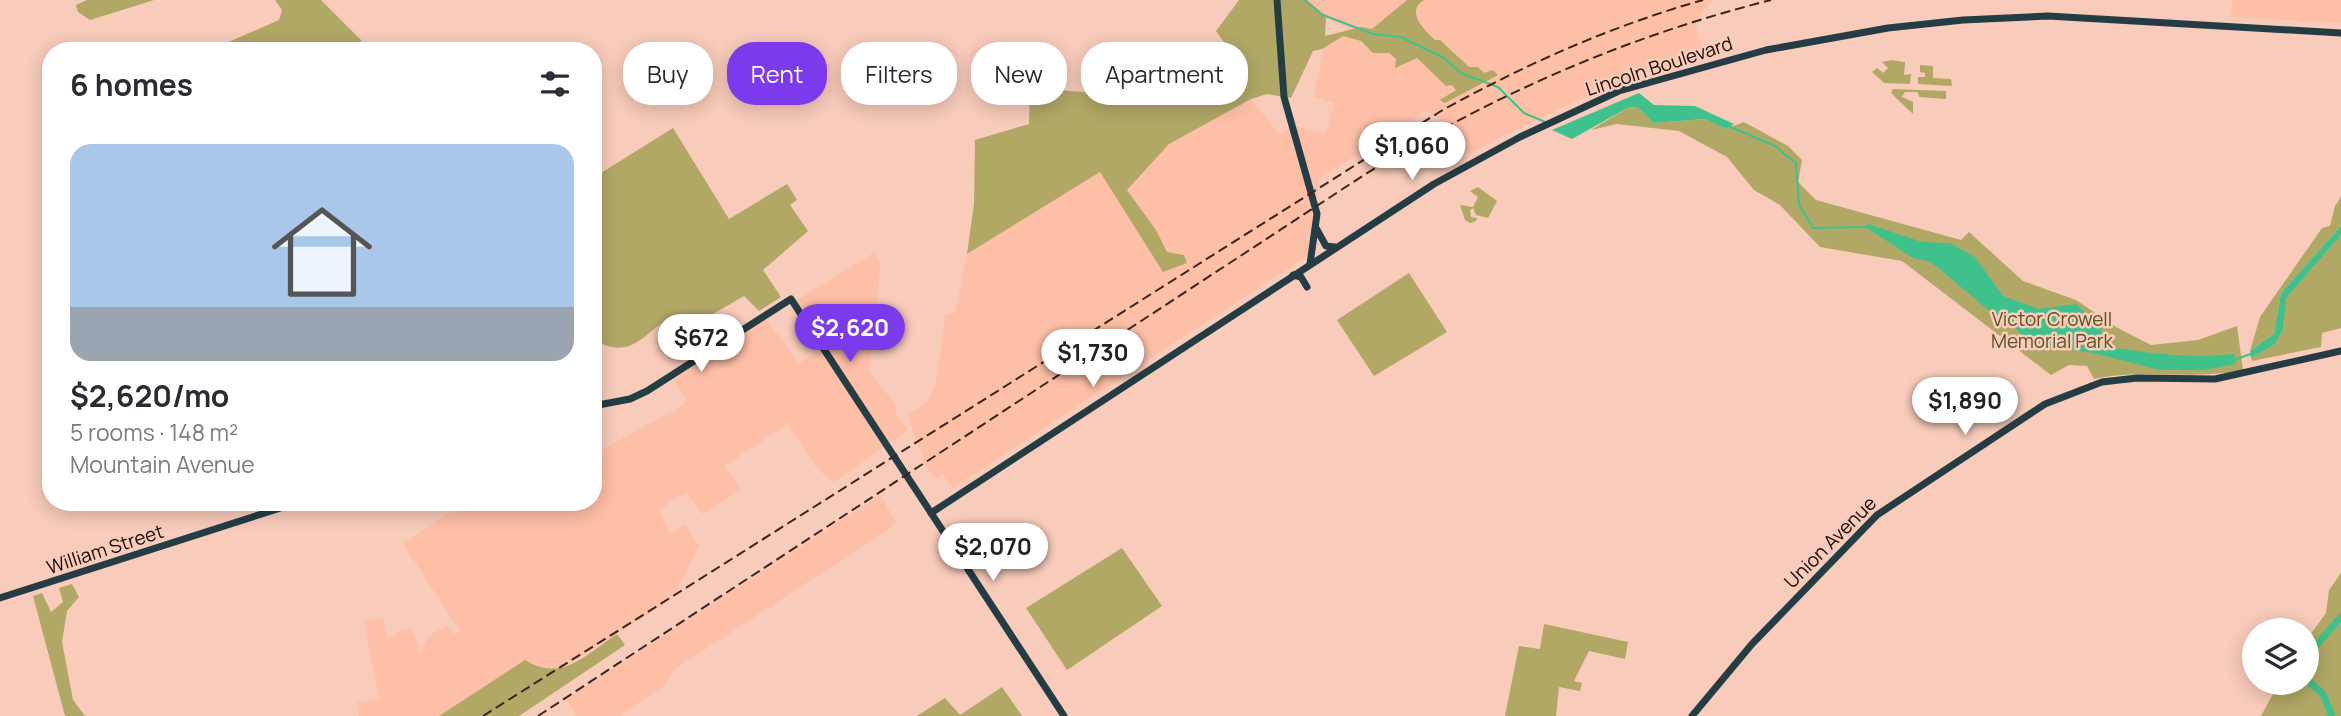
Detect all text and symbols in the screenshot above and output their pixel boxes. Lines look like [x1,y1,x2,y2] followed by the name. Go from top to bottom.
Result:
[1582,30,1736,102] street label: Lincoln Boulevard
[623,42,713,105] chip: Buy
[727,42,827,105] chip: Rent
[841,42,957,105] chip: Filters
[971,42,1067,105] chip: New
[1081,42,1248,105] chip: Apartment
[70,64,193,105] text: 6 homes
[536,65,574,103] icon: filters
[1355,122,1469,182] pin: $1,060
[1374,129,1450,161] text: $1,060
[259,189,385,315] icon: home
[793,304,907,364] pin: $2,620
[1991,306,2114,354] park label: Victor Crowell Memorial Park
[811,311,889,343] text: $2,620
[660,314,742,374] pin: $672
[674,321,728,353] text: $672
[1036,330,1150,389] pin: $1,730
[1057,336,1129,368] text: $1,730
[70,375,229,416] text: $2,620/mo
[1908,378,2022,437] pin: $1,890
[1928,384,2002,416] text: $1,890
[70,416,238,448] text: 5 rooms · 148 m²
[70,448,255,480] text: Mountain Avenue
[1778,490,1882,594] street label: Union Avenue
[43,518,167,580] street label: William Street
[936,524,1050,583] pin: $2,070
[954,530,1032,562] text: $2,070
[2242,618,2319,695] map controls
[2242,618,2319,695] button: layers

